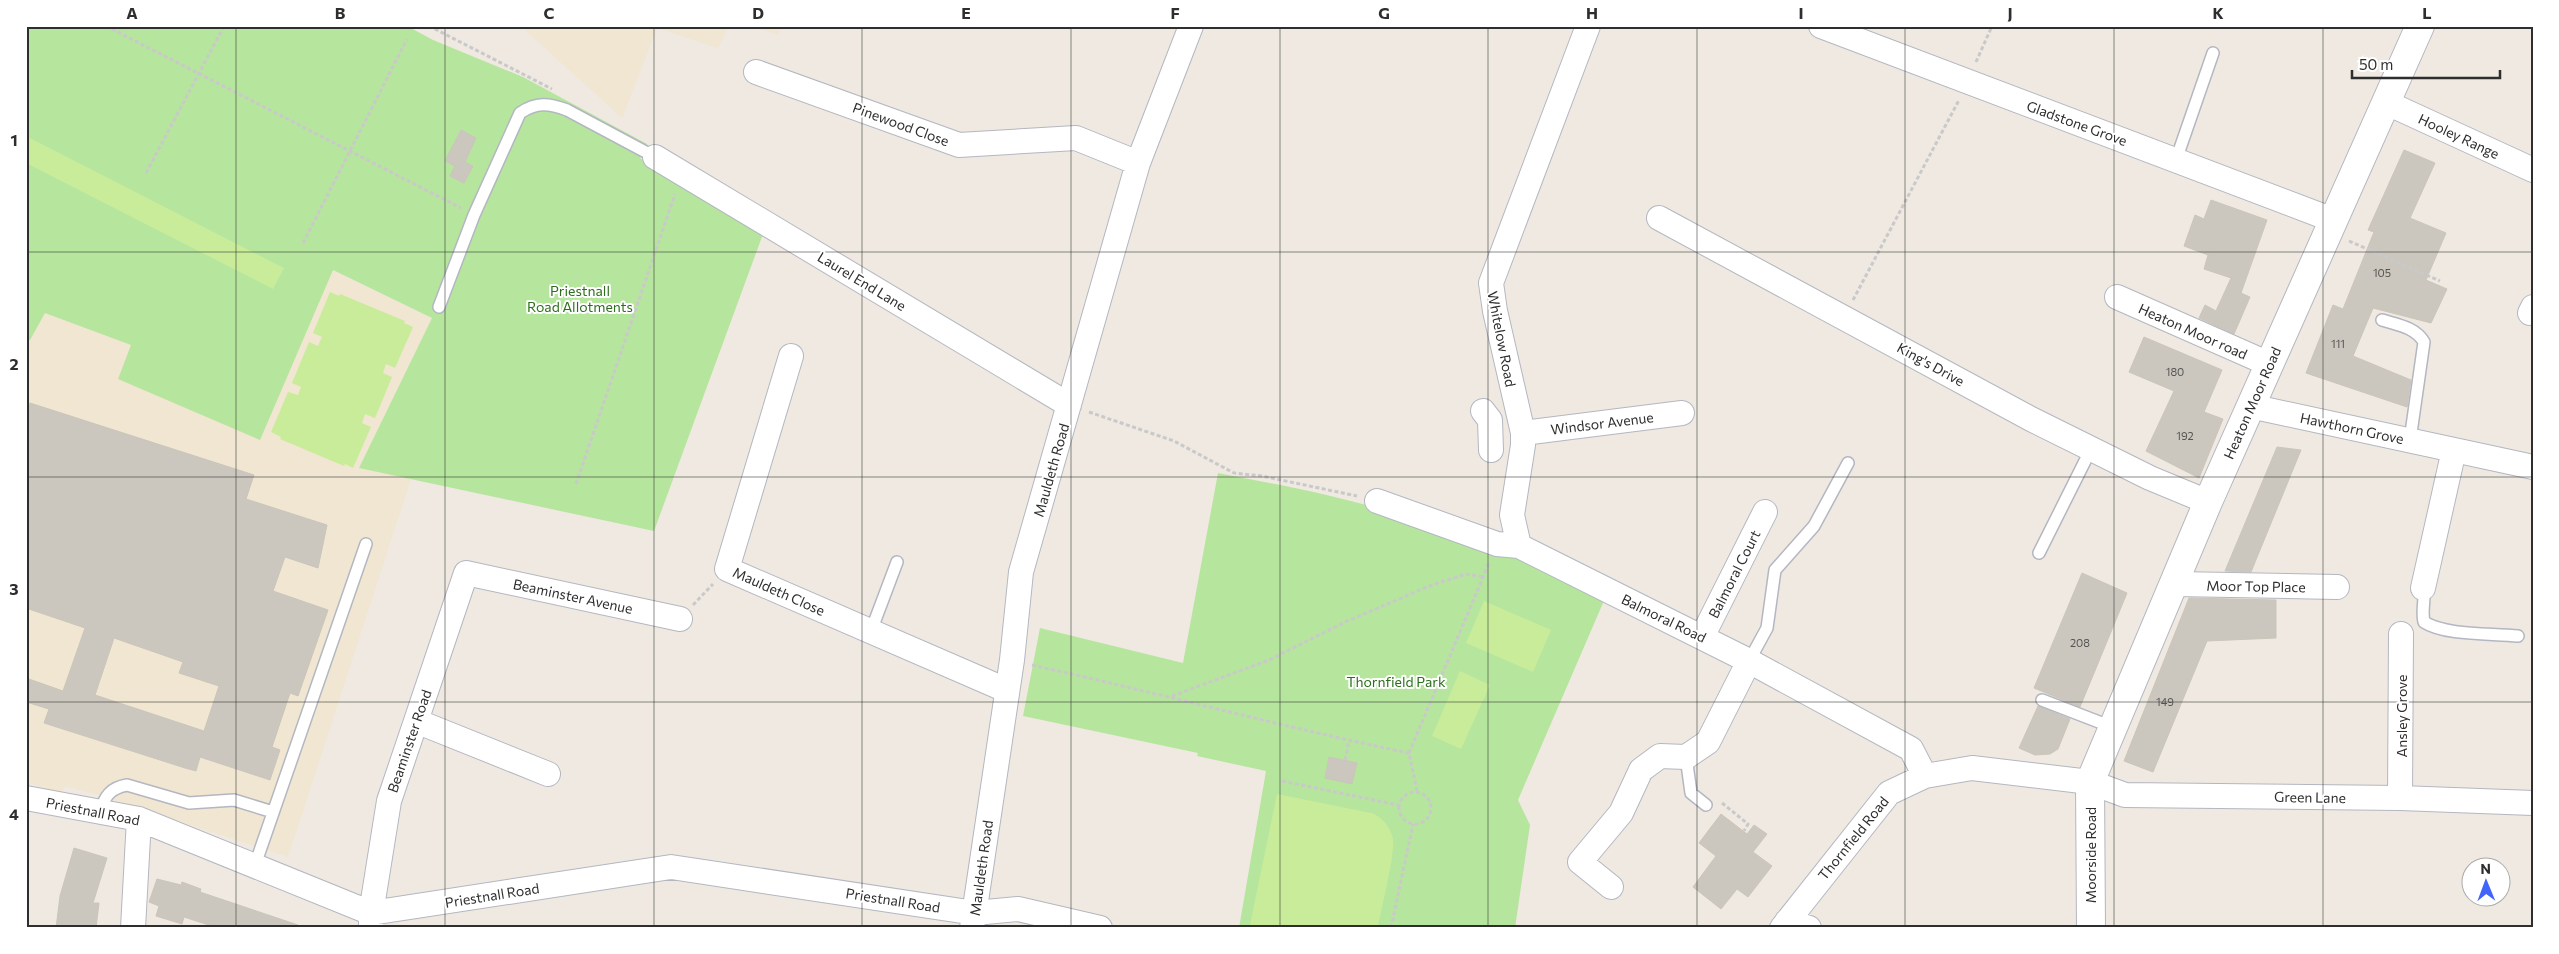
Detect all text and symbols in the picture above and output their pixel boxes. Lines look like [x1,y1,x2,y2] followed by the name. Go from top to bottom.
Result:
[126,3,138,22] text: A
[335,3,346,22] text: B
[544,3,555,22] text: C
[752,3,764,22] text: D
[961,3,971,22] text: E
[1170,3,1180,22] text: F
[1378,3,1390,22] text: G
[1586,3,1598,22] text: H
[1798,3,1804,22] text: I
[2007,3,2013,22] text: J
[2212,3,2224,22] text: K
[2422,3,2432,22] text: L
[2352,48,2499,80] scale bar
[2359,55,2393,73] text: 50 m
[2024,97,2130,149] street label: Gladstone Grove
[851,99,951,149] street label: Pinewood Close
[2416,110,2502,162] street label: Hooley Range
[10,130,18,149] text: 1
[815,248,909,314] street label: Laurel End Lane
[2373,266,2391,279] house number: 105
[527,282,633,315] park label: Priestnall Road Allotments
[1484,290,1520,388] street label: Whitelow Road
[2136,299,2250,363] street label: Heaton Moor road
[2331,337,2345,350] house number: 111
[1894,339,1968,389] street label: King's Drive
[2220,344,2284,462] street label: Heaton Moor Road
[9,354,19,373] text: 2
[2166,365,2184,378] house number: 180
[1550,408,1654,438] street label: Windsor Avenue
[2299,409,2405,447] street label: Hawthorn Grove
[1030,421,1072,519] street label: Mauldeth Road
[2176,429,2194,442] house number: 192
[1704,527,1764,621] street label: Balmoral Court
[730,563,828,619] street label: Mauldeth Close
[512,575,634,617] street label: Beaminster Avenue
[2206,577,2306,595] street label: Moor Top Place
[9,579,19,598] text: 3
[1619,590,1709,646] street label: Balmoral Road
[2070,636,2090,649] house number: 208
[1346,673,1446,690] park label: Thornfield Park
[2393,675,2410,757] street label: Ansley Grove
[383,687,435,795] street label: Beaminster Road
[2156,695,2174,708] house number: 149
[2274,788,2346,806] street label: Green Lane
[1814,793,1892,883] street label: Thornfield Road
[45,794,141,828] street label: Priestnall Road
[9,804,19,823] text: 4
[2082,807,2099,903] street label: Moorside Road
[966,819,996,917] street label: Mauldeth Road
[2462,856,2512,906] north arrow
[2480,860,2491,877] text: N
[444,879,540,911] street label: Priestnall Road
[845,884,941,916] street label: Priestnall Road

